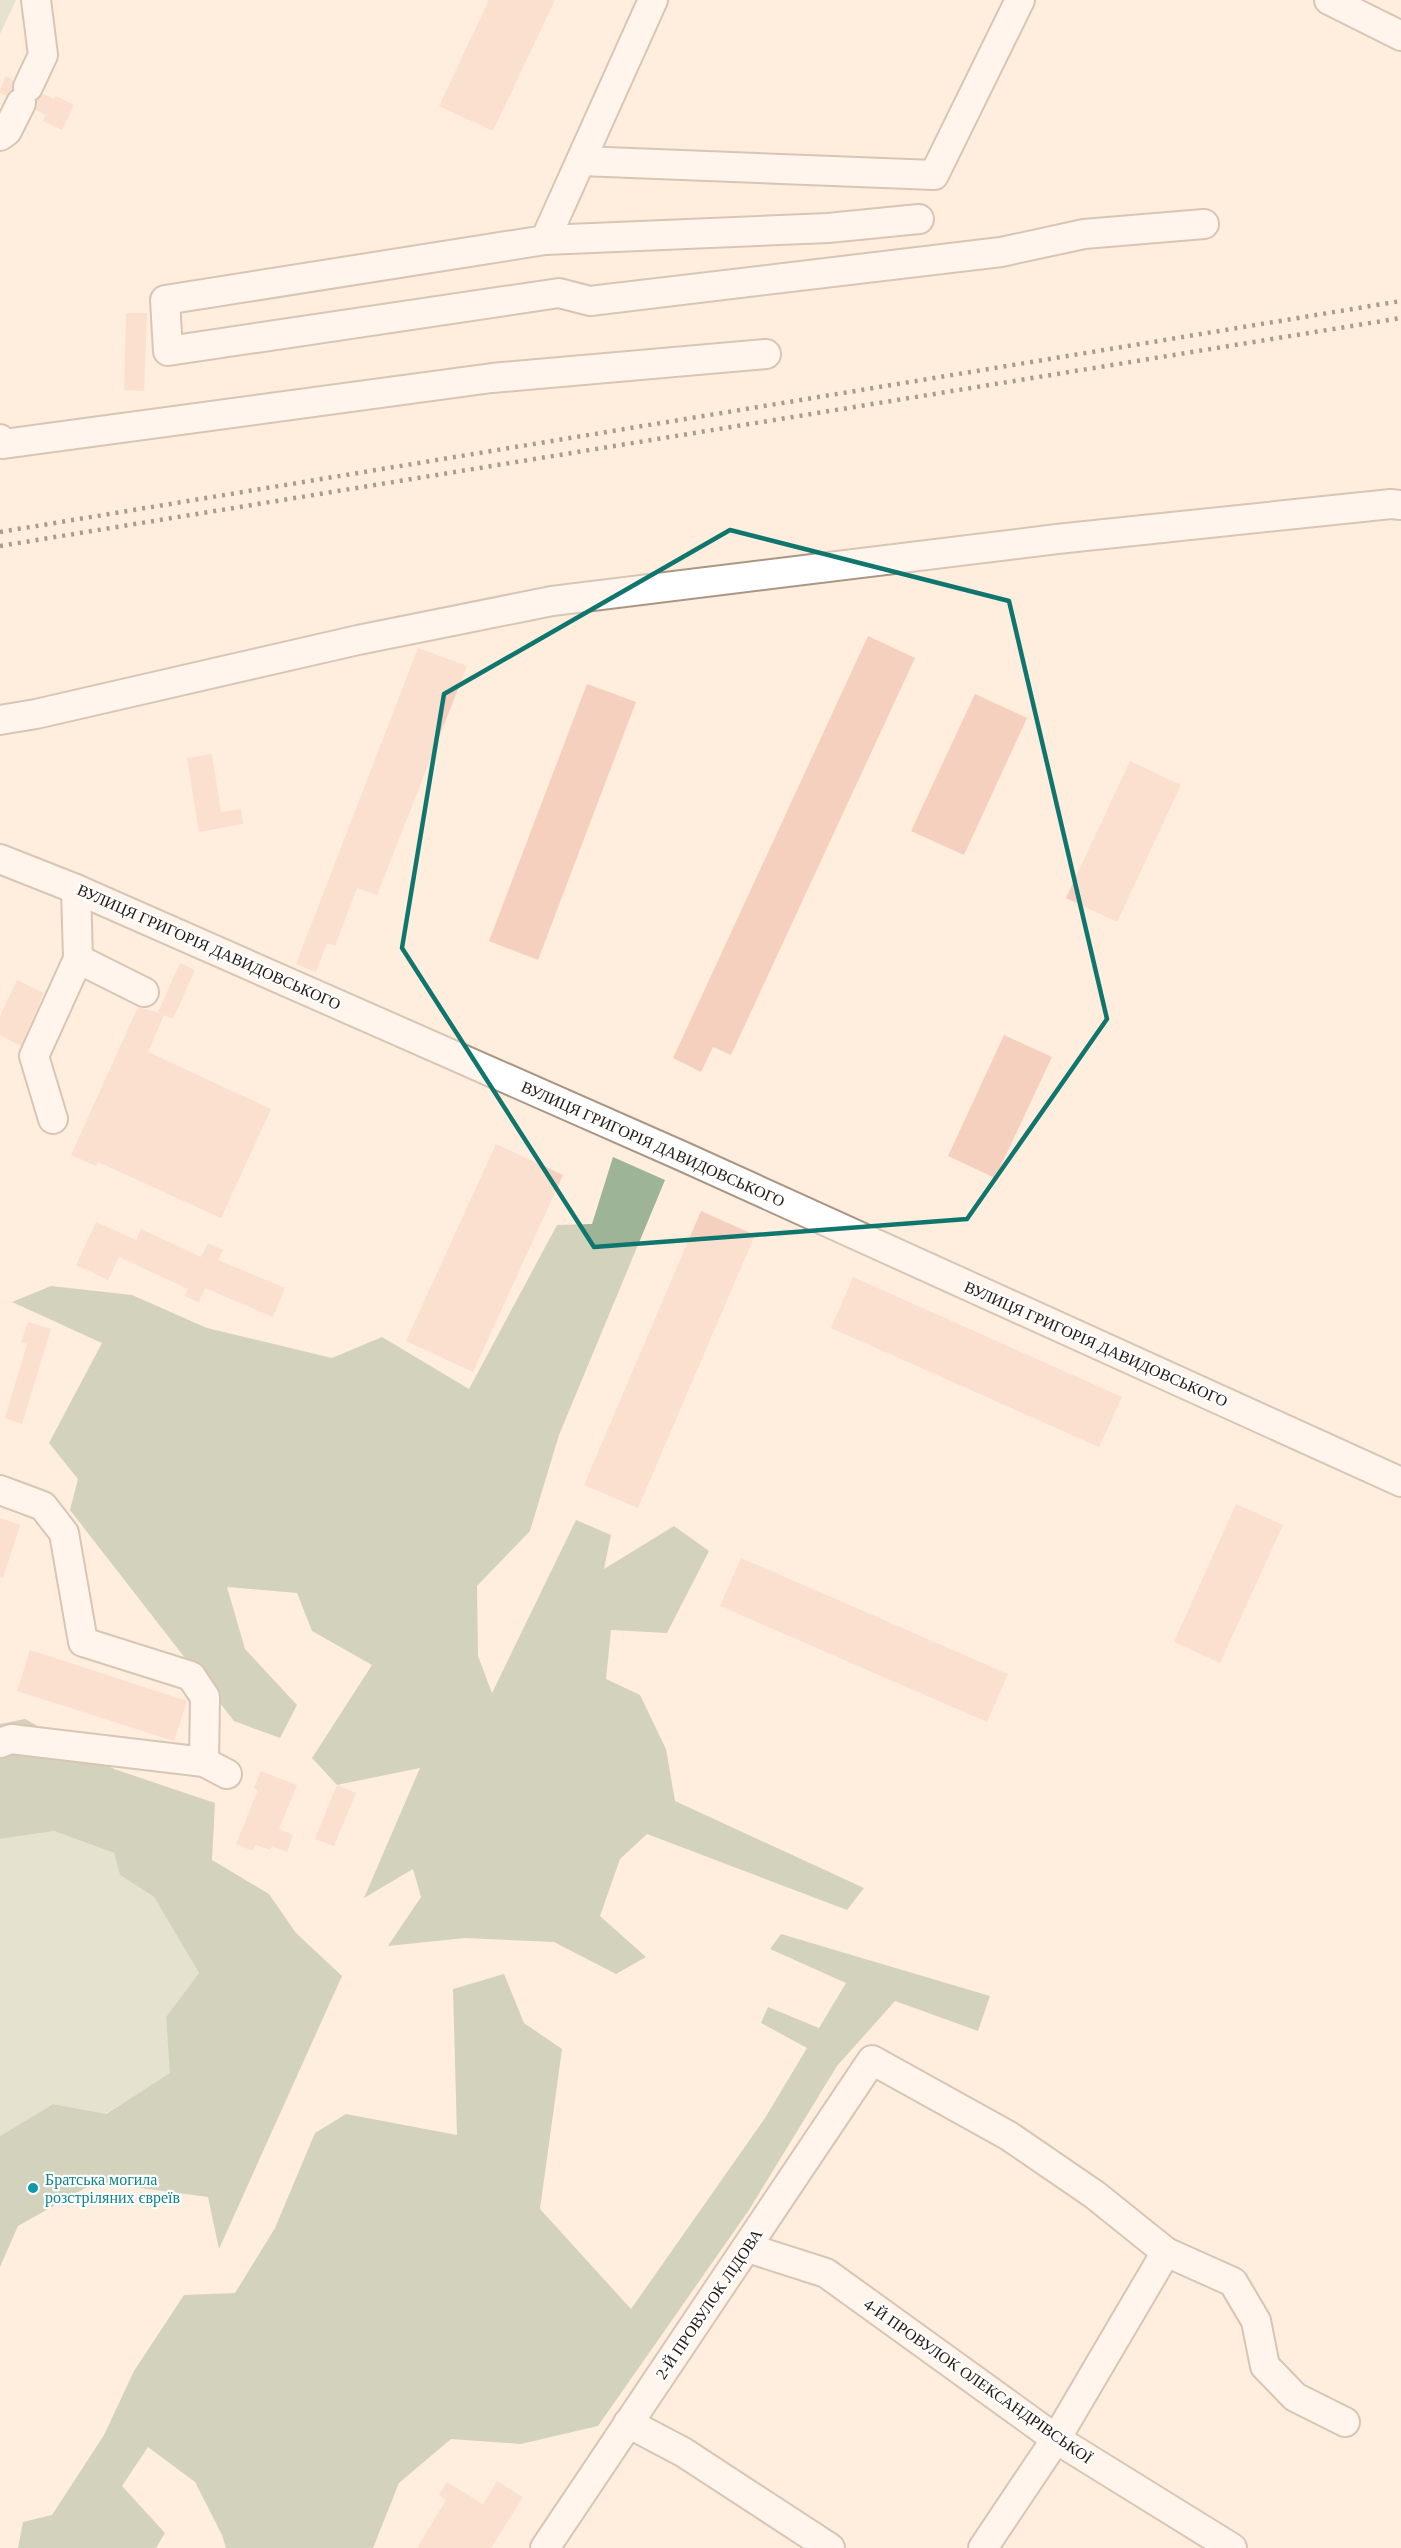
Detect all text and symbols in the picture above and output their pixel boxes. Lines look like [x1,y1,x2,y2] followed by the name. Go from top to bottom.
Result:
[74,881,343,1014] street label: ВУЛИЦЯ ГРИГОРІЯ ДАВИДОВСЬКОГО
[518,1078,787,1211] street label: ВУЛИЦЯ ГРИГОРІЯ ДАВИДОВСЬКОГО
[961,1278,1230,1411] street label: ВУЛИЦЯ ГРИГОРІЯ ДАВИДОВСЬКОГО
[45,2171,180,2207] place label: Братська могила розстріляних євреїв
[26,2181,40,2195] marker: Братська могила розстріляних євреїв
[652,2225,767,2383] street label: 2-Й ПРОВУЛОК ЛІДОВА
[860,2294,1096,2468] street label: 4-Й ПРОВУЛОК ОЛЕКСАНДРІВСЬКОЇ

